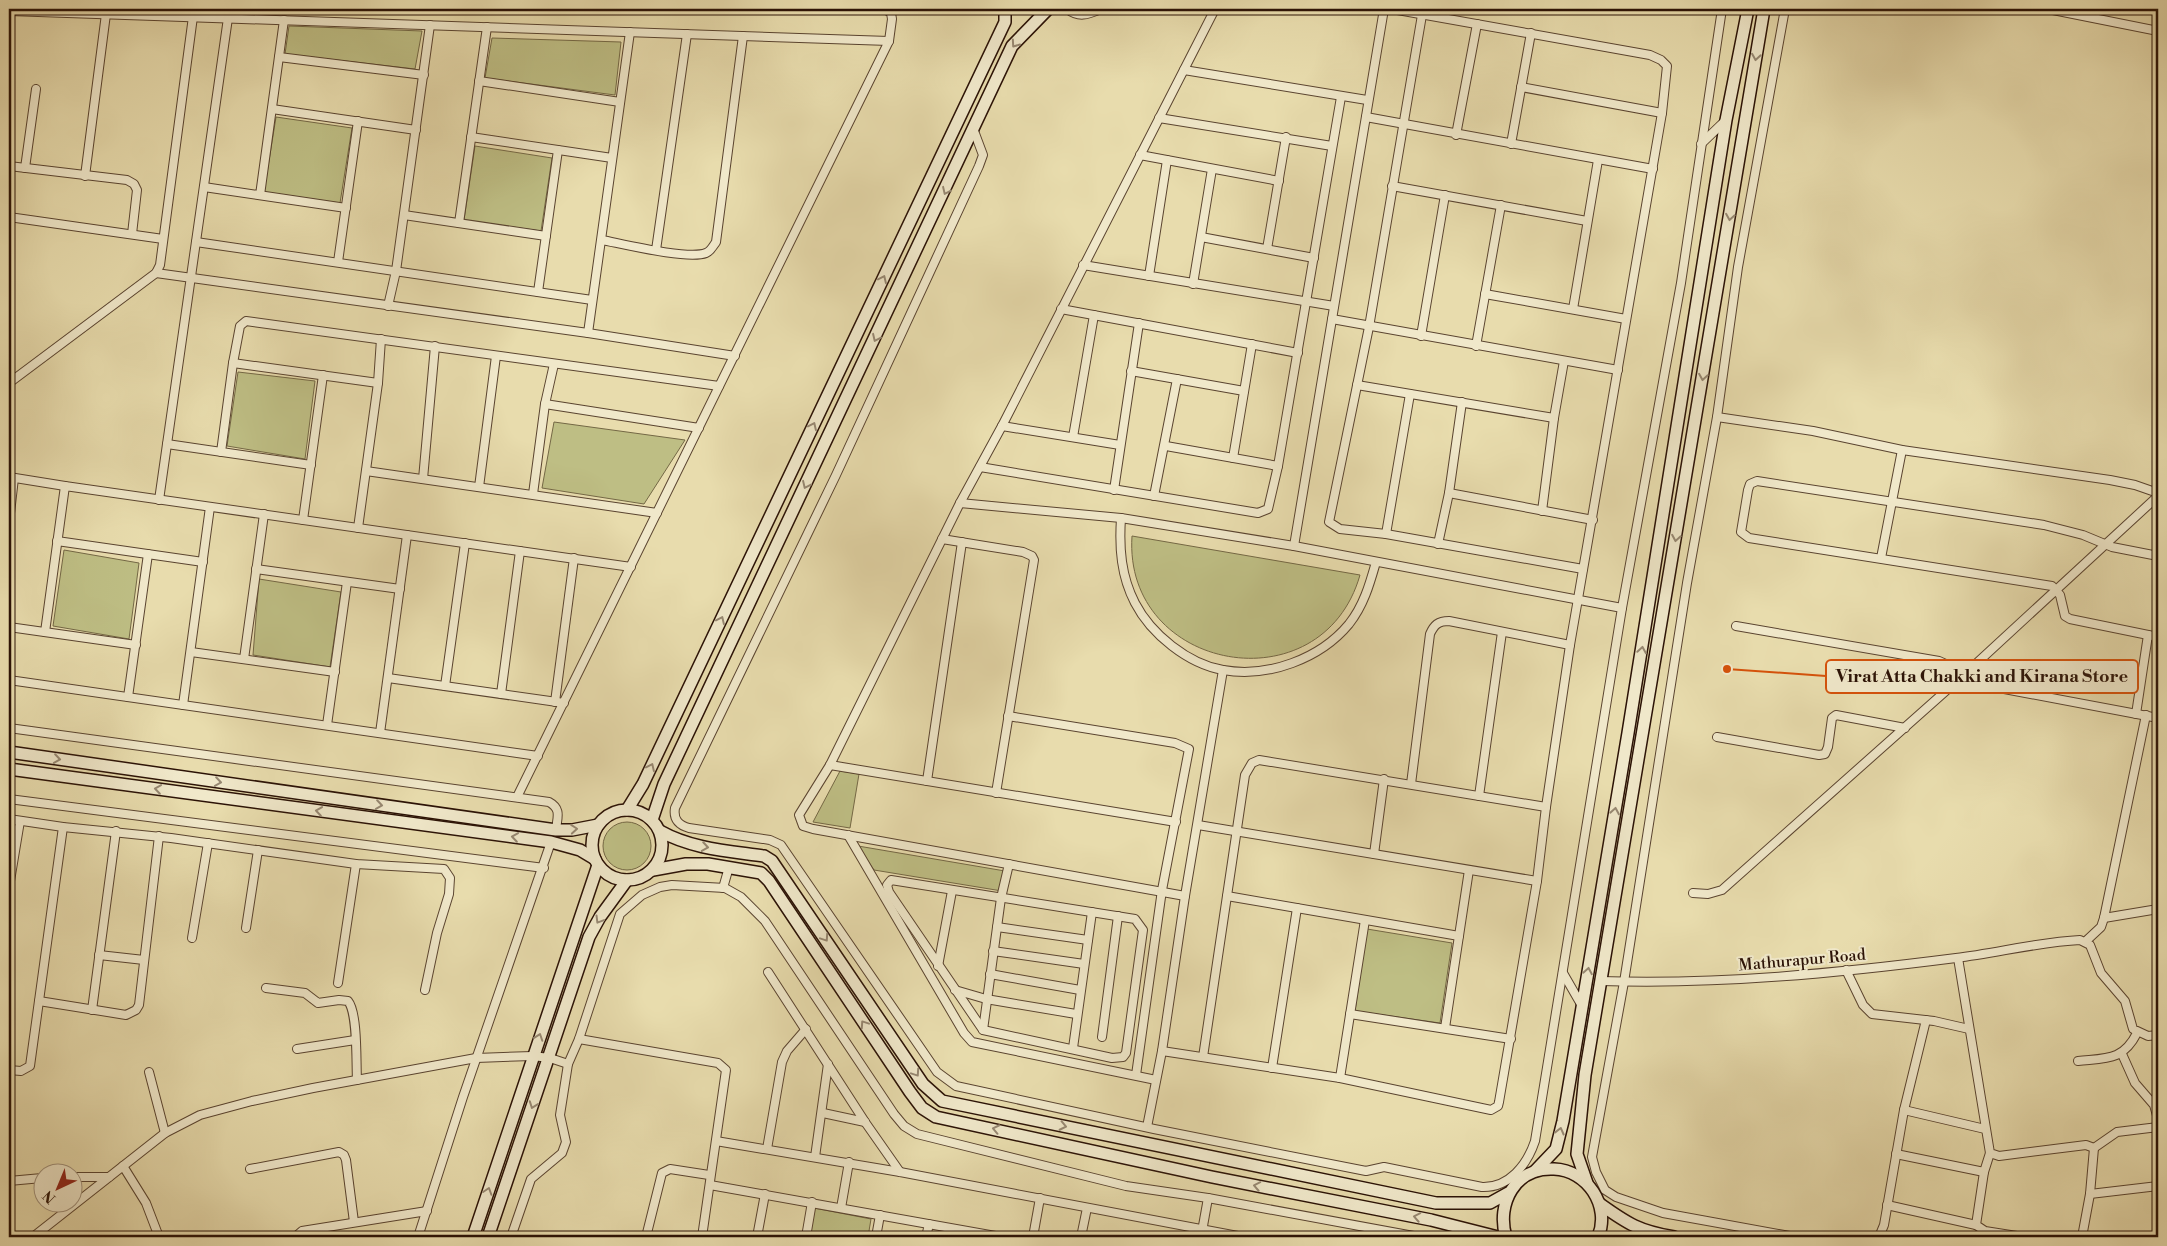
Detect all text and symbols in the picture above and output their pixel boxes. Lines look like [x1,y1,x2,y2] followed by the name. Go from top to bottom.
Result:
[1012,39,1021,48] one-way arrow
[1752,52,1762,61] one-way arrow
[941,186,952,195] one-way arrow
[1725,213,1735,222] one-way arrow
[877,275,887,284] one-way arrow
[872,333,882,342] one-way arrow
[1699,373,1709,382] one-way arrow
[807,422,817,431] one-way arrow
[802,480,812,489] one-way arrow
[1672,533,1682,542] one-way arrow
[715,616,725,625] one-way arrow
[1636,646,1646,655] one-way arrow
[1826,660,2138,693] callout: Virat Atta Chakki and Kirana Store
[1835,665,2128,688] text: Virat Atta Chakki and Kirana Store
[53,753,61,764] one-way arrow
[645,763,655,772] one-way arrow
[214,776,222,787] one-way arrow
[154,784,162,795] one-way arrow
[375,799,383,810] one-way arrow
[315,806,323,817] one-way arrow
[1610,806,1620,815] one-way arrow
[571,824,579,835] one-way arrow
[510,833,519,843] one-way arrow
[702,841,710,852] one-way arrow
[595,914,605,923] one-way arrow
[819,932,828,942] one-way arrow
[1738,944,1866,976] street label: Mathurapur Road
[1583,967,1593,975] one-way arrow
[861,1020,871,1029] one-way arrow
[533,1033,543,1041] one-way arrow
[910,1067,919,1077] one-way arrow
[529,1101,539,1109] one-way arrow
[1058,1121,1067,1131] one-way arrow
[991,1125,1000,1135] one-way arrow
[1554,1127,1565,1136] one-way arrow
[32,1164,82,1214] north arrow
[1253,1181,1262,1191] one-way arrow
[39,1186,60,1207] text: N
[482,1187,492,1196] one-way arrow
[1412,1212,1421,1223] one-way arrow

